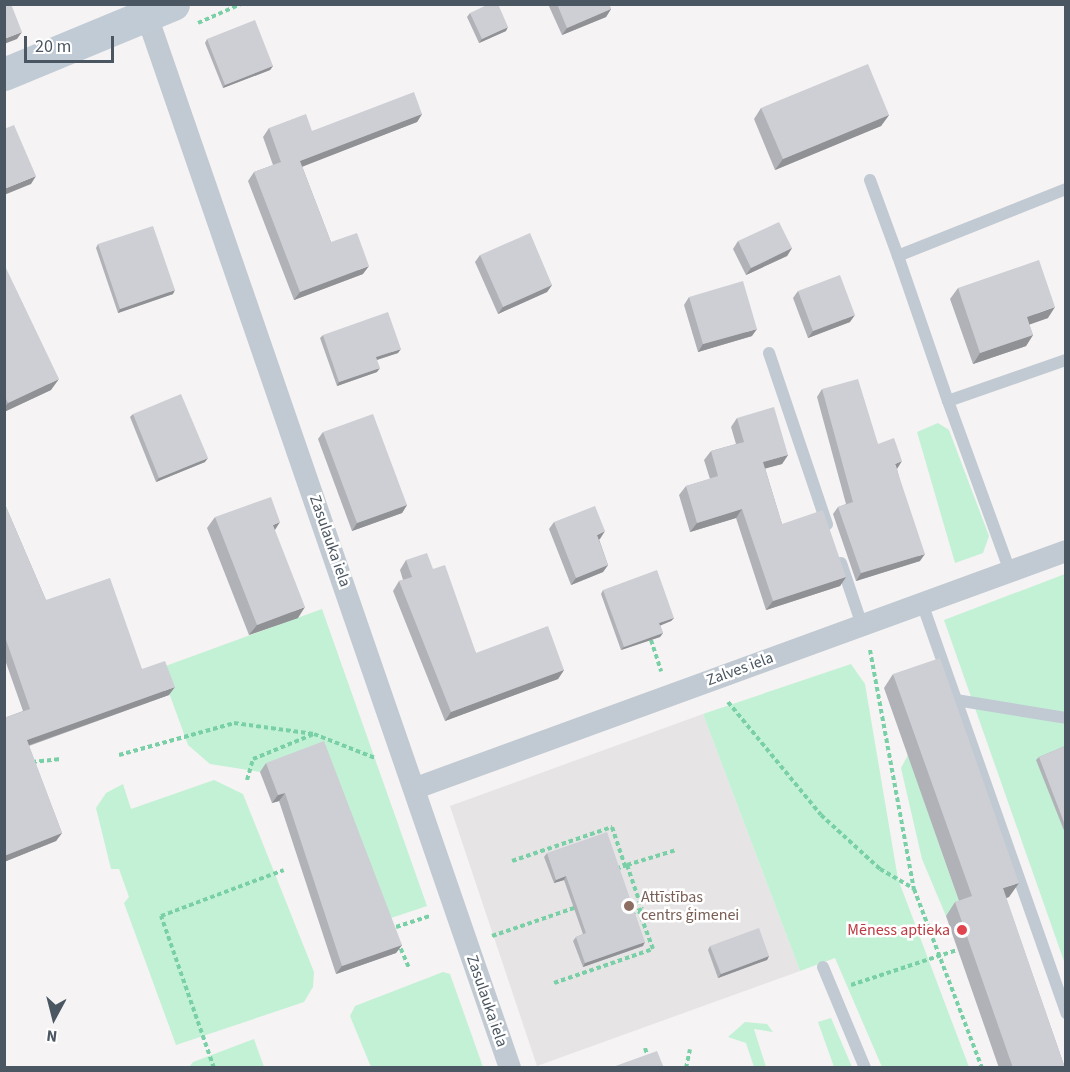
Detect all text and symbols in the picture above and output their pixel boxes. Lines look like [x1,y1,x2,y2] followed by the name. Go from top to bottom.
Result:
[27,24,117,62] scale bar
[35,34,71,59] text: 20 m
[305,493,355,589] street label: Zasulauka iela
[704,648,776,690] street label: Zalves iela
[641,887,739,925] place label: Attīstības centrs ģimenei
[622,899,636,913] marker: Attīstības centrs ģimenei
[847,920,950,940] place label: Mēness aptieka
[955,923,969,937] marker: Mēness aptieka
[462,953,512,1049] street label: Zasulauka iela
[24,988,84,1048] north arrow
[45,1024,58,1047] text: N

